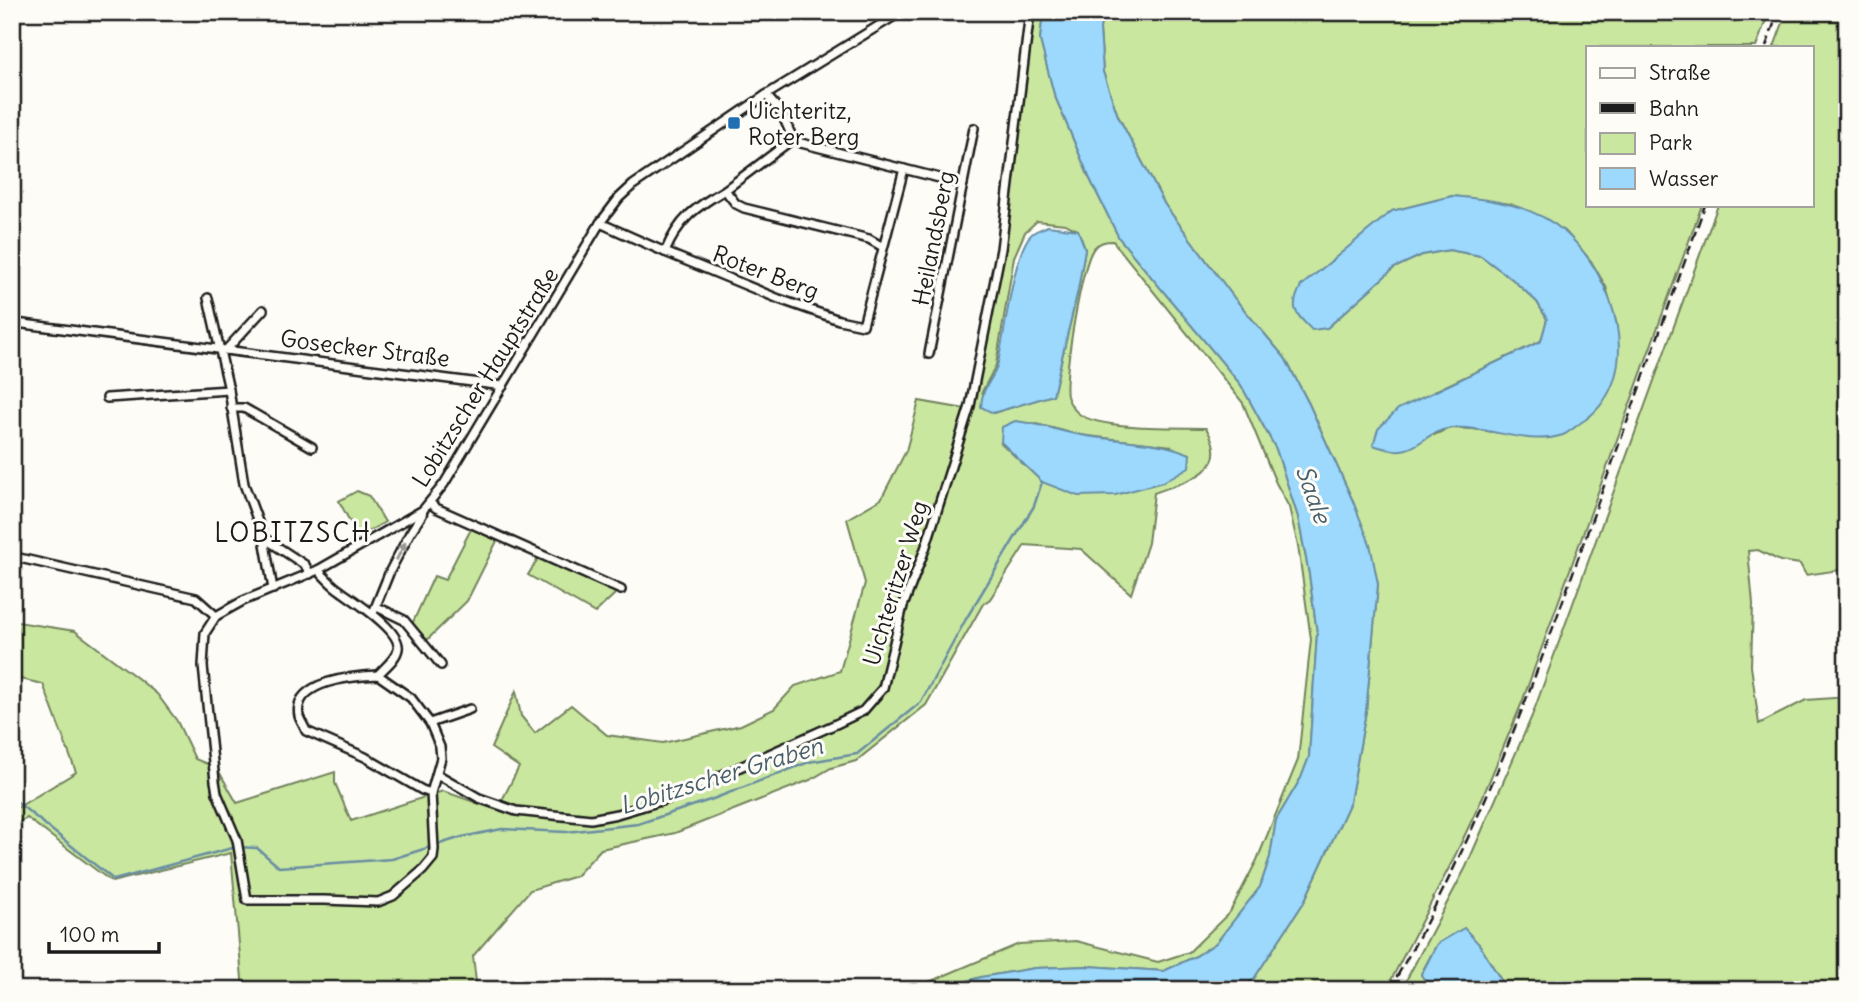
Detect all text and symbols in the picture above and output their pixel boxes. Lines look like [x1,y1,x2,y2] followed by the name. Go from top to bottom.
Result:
[1586,46,1814,206] legend
[1649,59,1710,86] text: Straße
[1649,95,1699,122] text: Bahn
[748,96,859,151] place label: Uichteritz, Roter Berg
[726,115,742,131] marker: Uichteritz, Roter Berg
[1649,129,1692,156] text: Park
[1649,165,1719,192] text: Wasser
[906,168,960,308] street label: Heilandsberg
[709,239,823,305] street label: Roter Berg
[406,262,564,492] street label: Lobitzscher Hauptstraße
[279,323,451,373] street label: Gosecker Straße
[1290,461,1339,529] water label: Saale
[856,497,934,669] street label: Uichteritzer Weg
[214,516,372,549] district label: LOBITZSCH
[395,541,406,561] one-way arrow
[616,730,827,820] water label: Lobitzscher Graben
[49,911,159,955] scale bar
[60,921,119,948] text: 100 m

